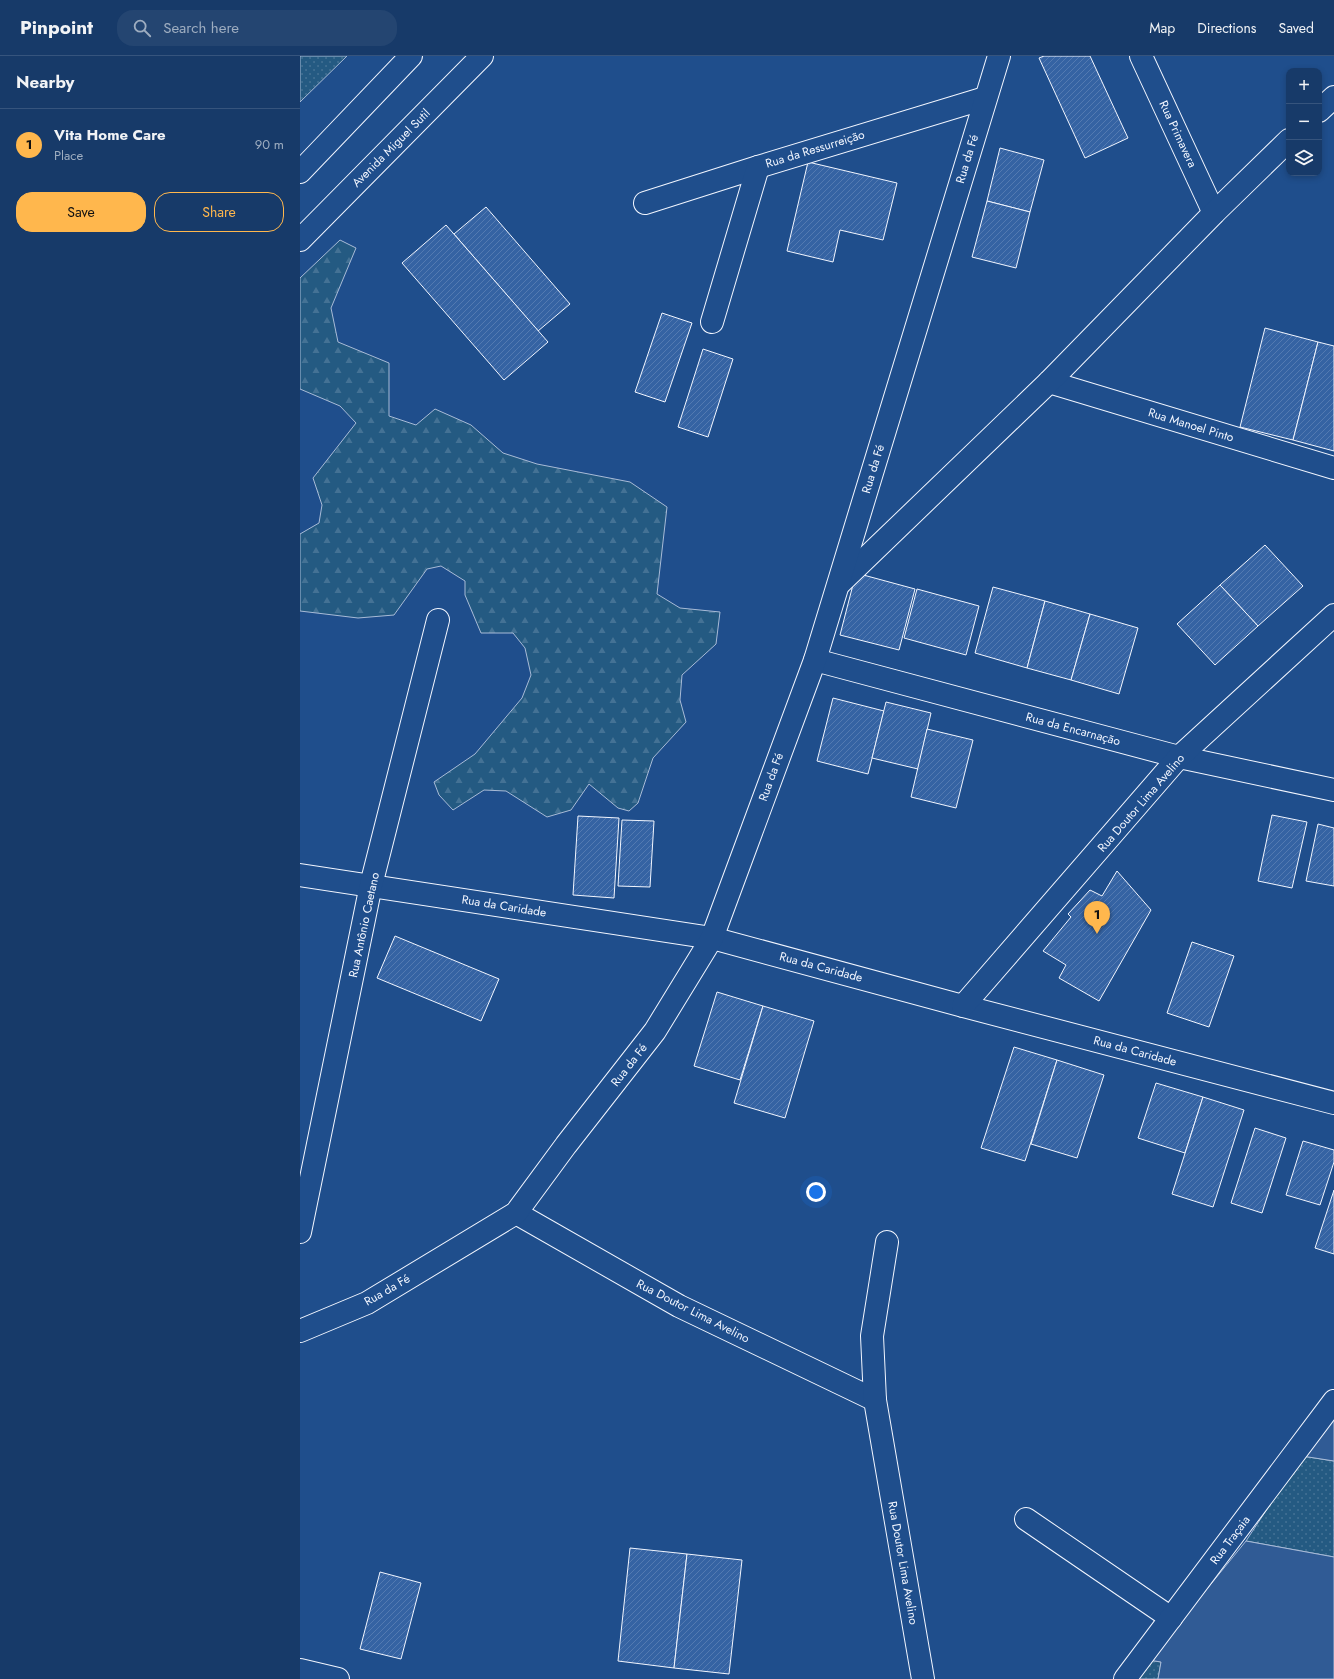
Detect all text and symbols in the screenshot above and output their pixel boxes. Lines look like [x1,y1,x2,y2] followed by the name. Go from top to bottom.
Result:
[117,10,397,46] search box
[20,14,93,41] text: Pinpoint
[131,17,153,39] icon: search
[163,17,239,39] text: Search here
[1149,18,1175,38] text: Map
[1197,18,1257,38] text: Directions
[1279,18,1314,38] text: Saved
[1286,68,1322,176] map controls
[1286,68,1322,104] button: +
[16,70,74,94] text: Nearby
[1155,97,1202,171] street label: Rua Primavera
[1286,104,1322,140] button: −
[348,105,434,191] street label: Avenida Miguel Sutil
[54,124,166,146] text: Vita Home Care
[763,125,867,173] street label: Rua da Ressurreição
[951,132,983,186] street label: Rua da Fé
[26,135,32,154] text: 1
[255,135,284,154] text: 90 m
[1286,140,1322,176] button: layers
[54,146,83,165] text: Place
[16,192,146,232] button: Save
[154,192,284,232] button: Share
[1146,403,1236,447] street label: Rua Manoel Pinto
[857,442,889,496] street label: Rua da Fé
[1024,708,1123,750] street label: Rua da Encarnação
[754,750,788,804] street label: Rua da Fé
[1093,750,1189,856] street label: Rua Doutor Lima Avelino
[344,870,384,979] street label: Rua Antônio Caetano
[460,890,548,922] street label: Rua da Caridade
[1084,901,1110,934] pin: 1
[777,947,865,987] street label: Rua da Caridade
[1091,1031,1179,1071] street label: Rua da Caridade
[606,1040,652,1090] street label: Rua da Fé
[806,1182,826,1202] your location
[361,1270,413,1310] street label: Rua da Fé
[633,1275,753,1348] street label: Rua Doutor Lima Avelino
[883,1500,923,1627] street label: Rua Doutor Lima Avelino
[1206,1512,1255,1568] street label: Rua Traçaia

